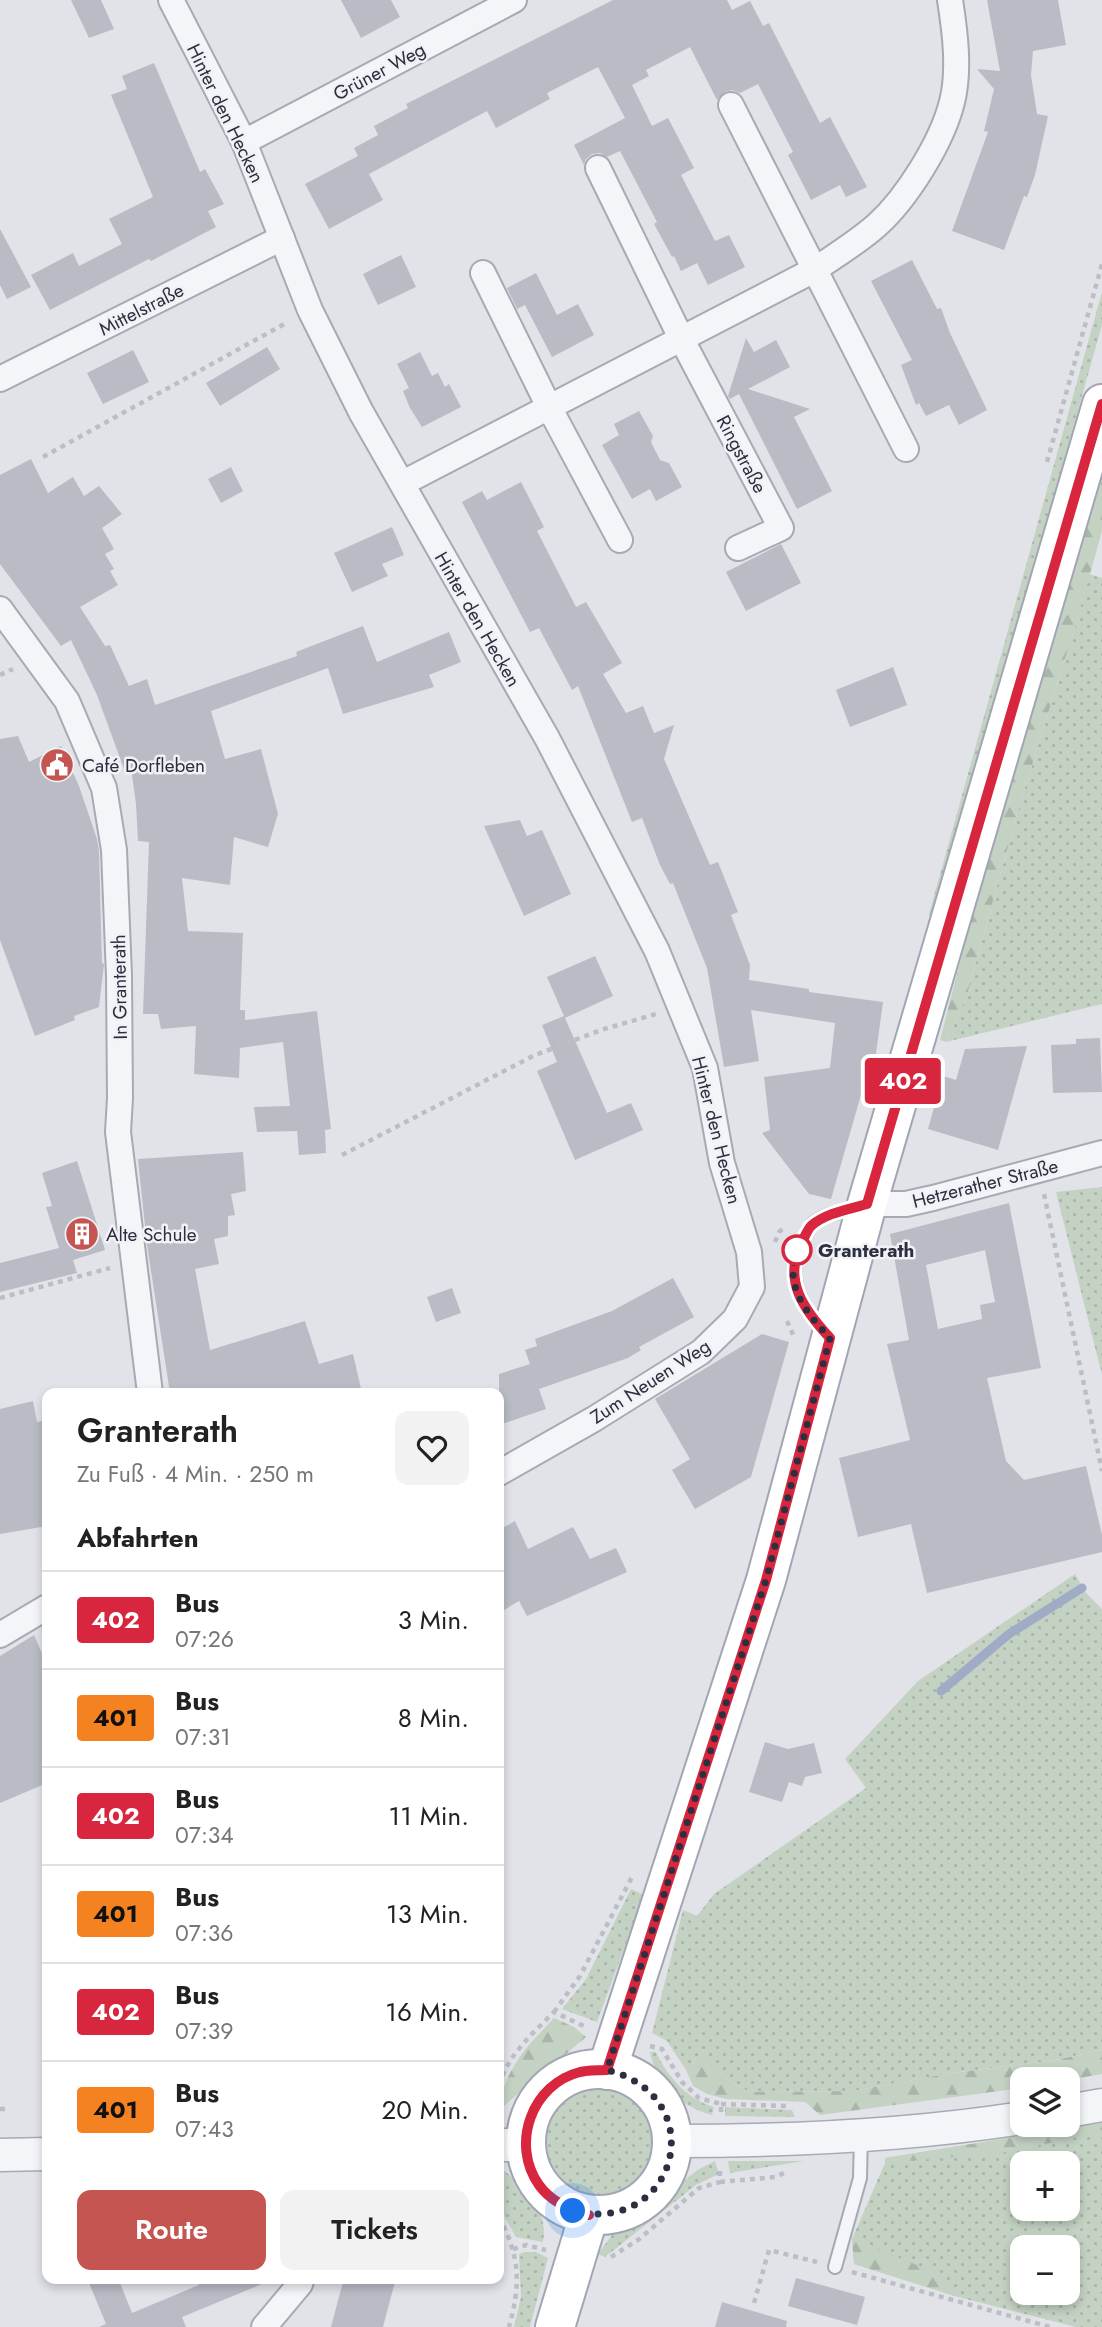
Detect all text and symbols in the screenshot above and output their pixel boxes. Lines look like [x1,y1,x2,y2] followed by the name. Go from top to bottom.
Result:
[328,36,430,107] street label: Grüner Weg
[180,39,271,187] street label: Hinter den Hecken
[94,276,189,342] street label: Mittelstraße
[710,410,773,498] street label: Ringstraße
[428,547,527,692] street label: Hinter den Hecken
[38,746,76,784] public building icon: Café Dorfleben
[82,752,205,779] place label: Café Dorfleben
[105,934,134,1040] street label: In Granterath
[685,1053,748,1207] street label: Hinter den Hecken
[863,1058,943,1104] line badge: 402
[879,1063,927,1098] text: 402
[909,1152,1061,1215] street label: Hetzerather Straße
[63,1215,101,1253] building icon: Alte Schule
[106,1221,197,1248] place label: Alte Schule
[782,1235,812,1265] marker: Granterath
[818,1237,914,1264] place label: Granterath
[585,1332,716,1430] street label: Zum Neuen Weg
[77,1407,238,1454] text: Granterath
[395,1411,469,1485] button: heart
[77,1457,314,1491] text: Zu Fuß · 4 Min. · 250 m
[77,1519,199,1557] text: Abfahrten
[175,1584,219,1622] text: Bus
[398,1601,469,1639] text: 3 Min.
[91,1602,140,1637] text: 402
[175,1622,234,1656] text: 07:26
[175,1682,219,1720] text: Bus
[398,1699,469,1737] text: 8 Min.
[93,1700,138,1735] text: 401
[175,1720,231,1754] text: 07:31
[175,1780,219,1818] text: Bus
[389,1797,469,1835] text: 11 Min.
[91,1798,140,1833] text: 402
[175,1818,234,1852] text: 07:34
[175,1878,219,1916] text: Bus
[386,1895,469,1933] text: 13 Min.
[93,1896,138,1931] text: 401
[175,1916,234,1950] text: 07:36
[175,1976,219,2014] text: Bus
[385,1993,469,2031] text: 16 Min.
[91,1994,140,2029] text: 402
[175,2014,234,2048] text: 07:39
[1010,2067,1080,2305] map controls
[1010,2067,1080,2137] button: layers
[175,2074,219,2112] text: Bus
[382,2091,469,2129] text: 20 Min.
[93,2092,138,2127] text: 401
[175,2112,234,2146] text: 07:43
[1010,2151,1080,2221] button: +
[77,2190,266,2270] button: Route
[280,2190,469,2270] button: Tickets
[555,2193,590,2228] your location
[1010,2235,1080,2305] button: −

